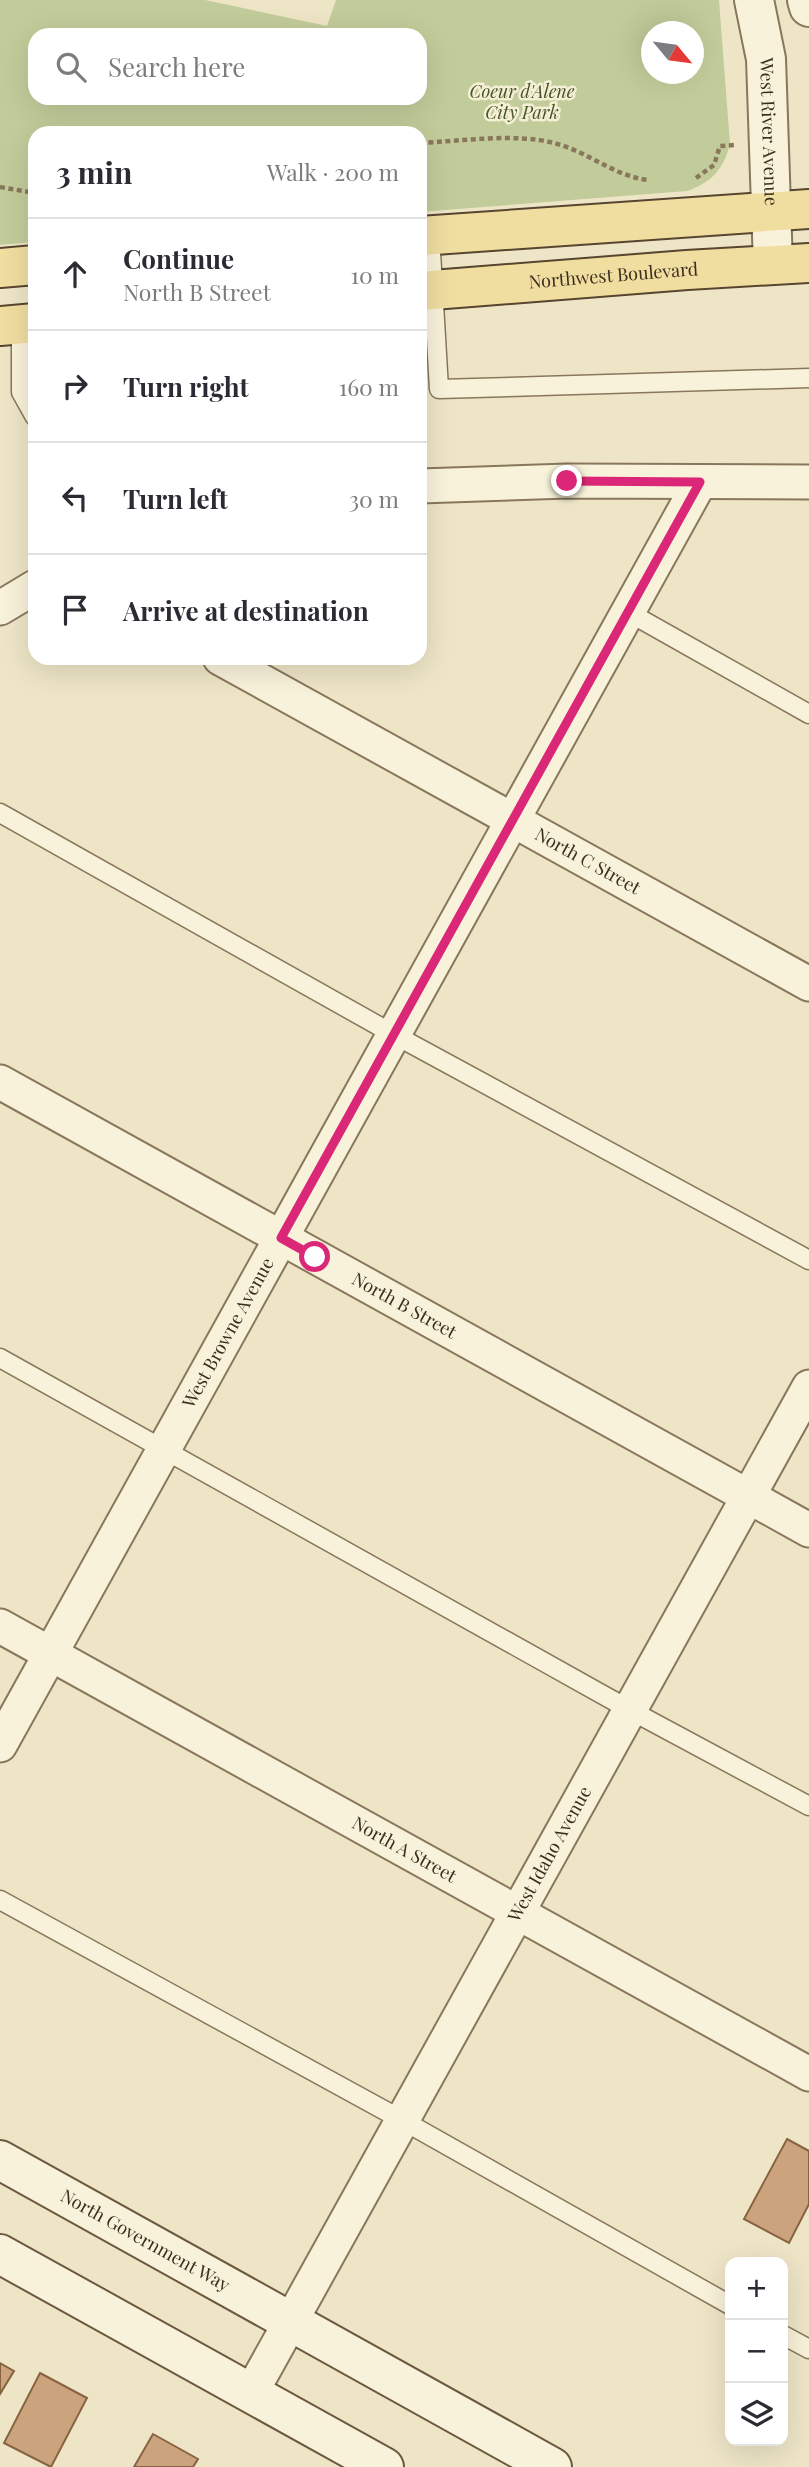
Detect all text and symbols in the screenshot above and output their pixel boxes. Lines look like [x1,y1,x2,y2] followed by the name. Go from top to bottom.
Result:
[641,21,704,84] north arrow
[28,28,427,105] search box
[52,48,90,86] icon: search
[108,49,245,84] text: Search here
[755,56,784,206] street label: West River Avenue
[469,79,575,124] park label: Coeur d'Alene City Park
[56,152,132,192] text: 3 min
[267,156,399,187] text: Walk · 200 m
[123,241,234,276] text: Continue
[56,255,94,293] icon: ahead
[528,256,699,293] street label: Northwest Boulevard
[351,259,399,290] text: 10 m
[123,276,271,307] text: North B Street
[56,367,94,405] icon: right
[123,369,249,404] text: Turn right
[339,371,399,402] text: 160 m
[551,465,582,496] route end
[56,479,94,517] icon: left
[123,481,228,516] text: Turn left
[349,483,399,514] text: 30 m
[56,591,94,629] icon: arrive
[123,593,369,628] text: Arrive at destination
[531,822,645,900] street label: North C Street
[299,1241,330,1272] route start
[176,1253,279,1413] street label: West Browne Avenue
[348,1266,462,1344] street label: North B Street
[501,1782,596,1927] street label: West Idaho Avenue
[348,1811,461,1888] street label: North A Street
[57,2183,234,2296] street label: North Government Way
[725,2257,788,2446] map controls
[725,2257,788,2320] button: +
[725,2320,788,2383] button: −
[725,2383,788,2446] button: layers

